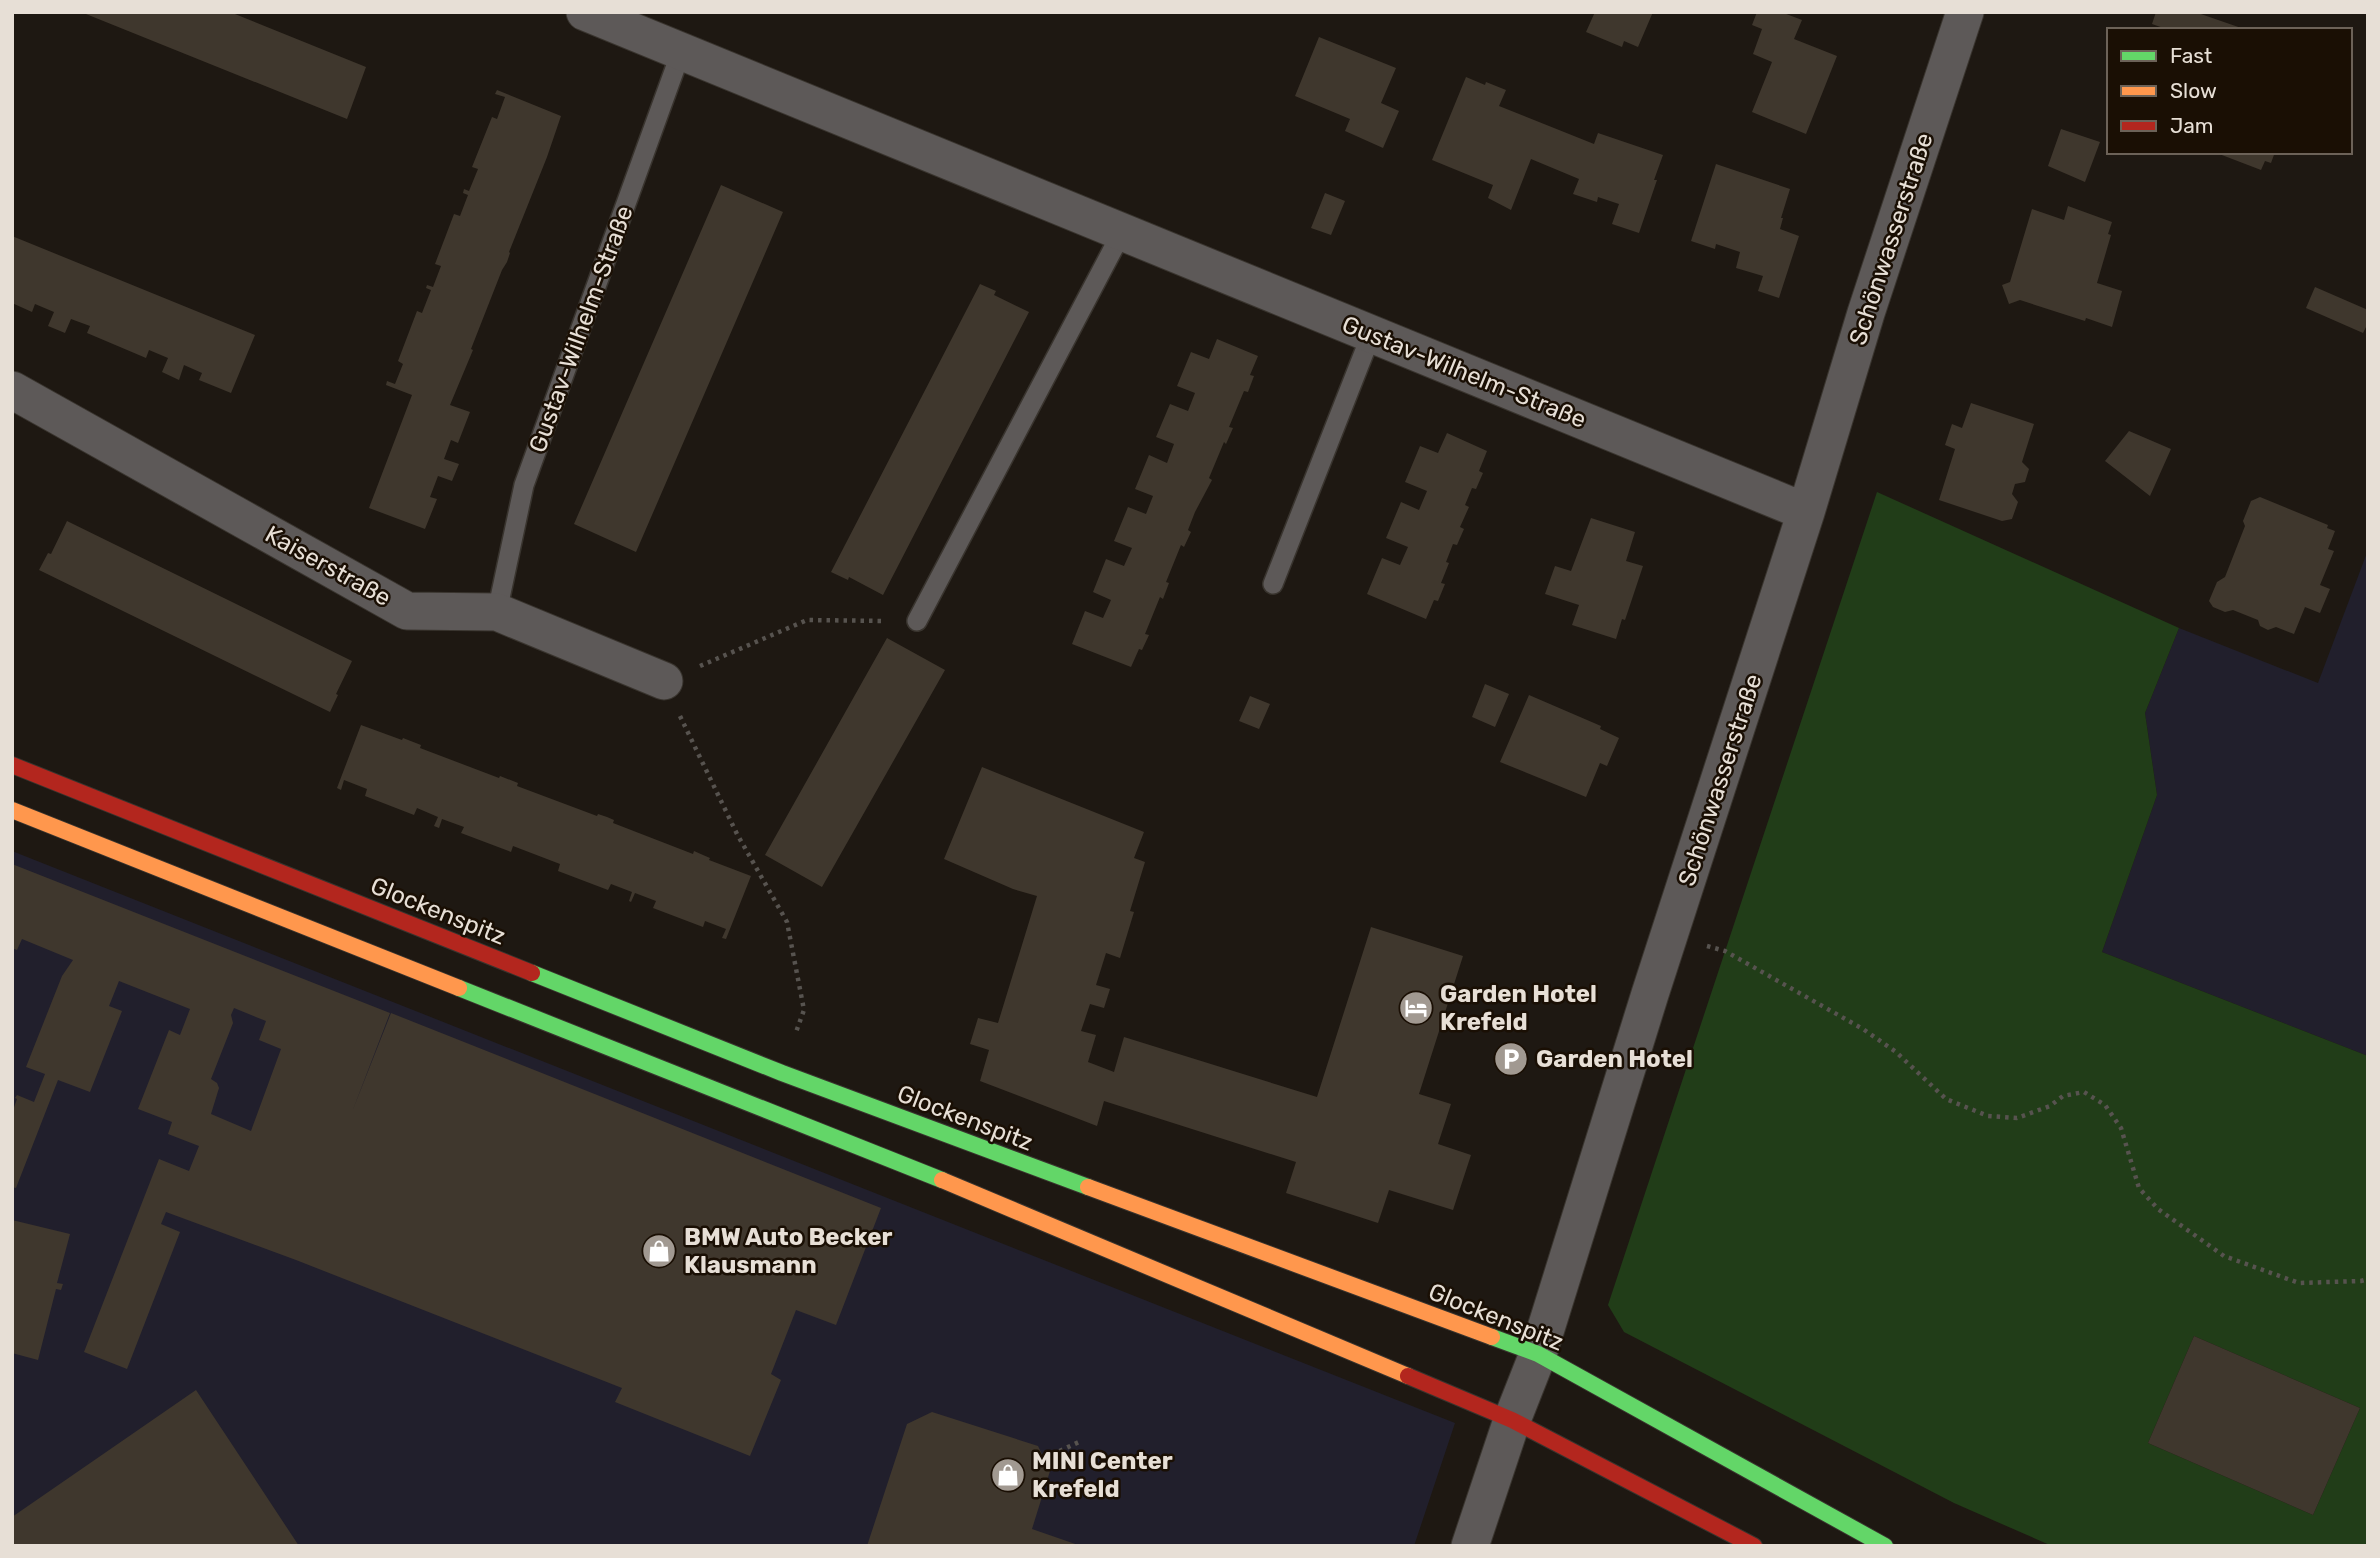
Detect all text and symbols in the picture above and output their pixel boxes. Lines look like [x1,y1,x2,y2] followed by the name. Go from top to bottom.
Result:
[2107,28,2352,154] legend
[2170,43,2212,68] text: Fast
[2170,78,2217,103] text: Slow
[2170,113,2214,138] text: Jam
[1843,129,1939,349] street label: Schönwasserstraße
[523,202,639,456] street label: Gustav-Wilhelm-Straße
[1338,310,1590,434] street label: Gustav-Wilhelm-Straße
[260,520,396,612] street label: Kaiserstraße
[1672,670,1768,890] street label: Schönwasserstraße
[366,871,510,951] street label: Glockenspitz
[1440,980,1597,1036] place label: Garden Hotel Krefeld
[1397,989,1435,1027] hotel icon: Garden Hotel Krefeld
[1492,1040,1530,1078] parking icon: Garden Hotel
[1536,1045,1693,1073] place label: Garden Hotel
[893,1079,1037,1157] street label: Glockenspitz
[684,1223,893,1279] place label: BMW Auto Becker Klausmann
[640,1232,678,1270] shop icon: BMW Auto Becker Klausmann
[1424,1277,1568,1357] street label: Glockenspitz
[1032,1447,1173,1503] place label: MINI Center Krefeld
[989,1456,1027,1494] shop icon: MINI Center Krefeld

